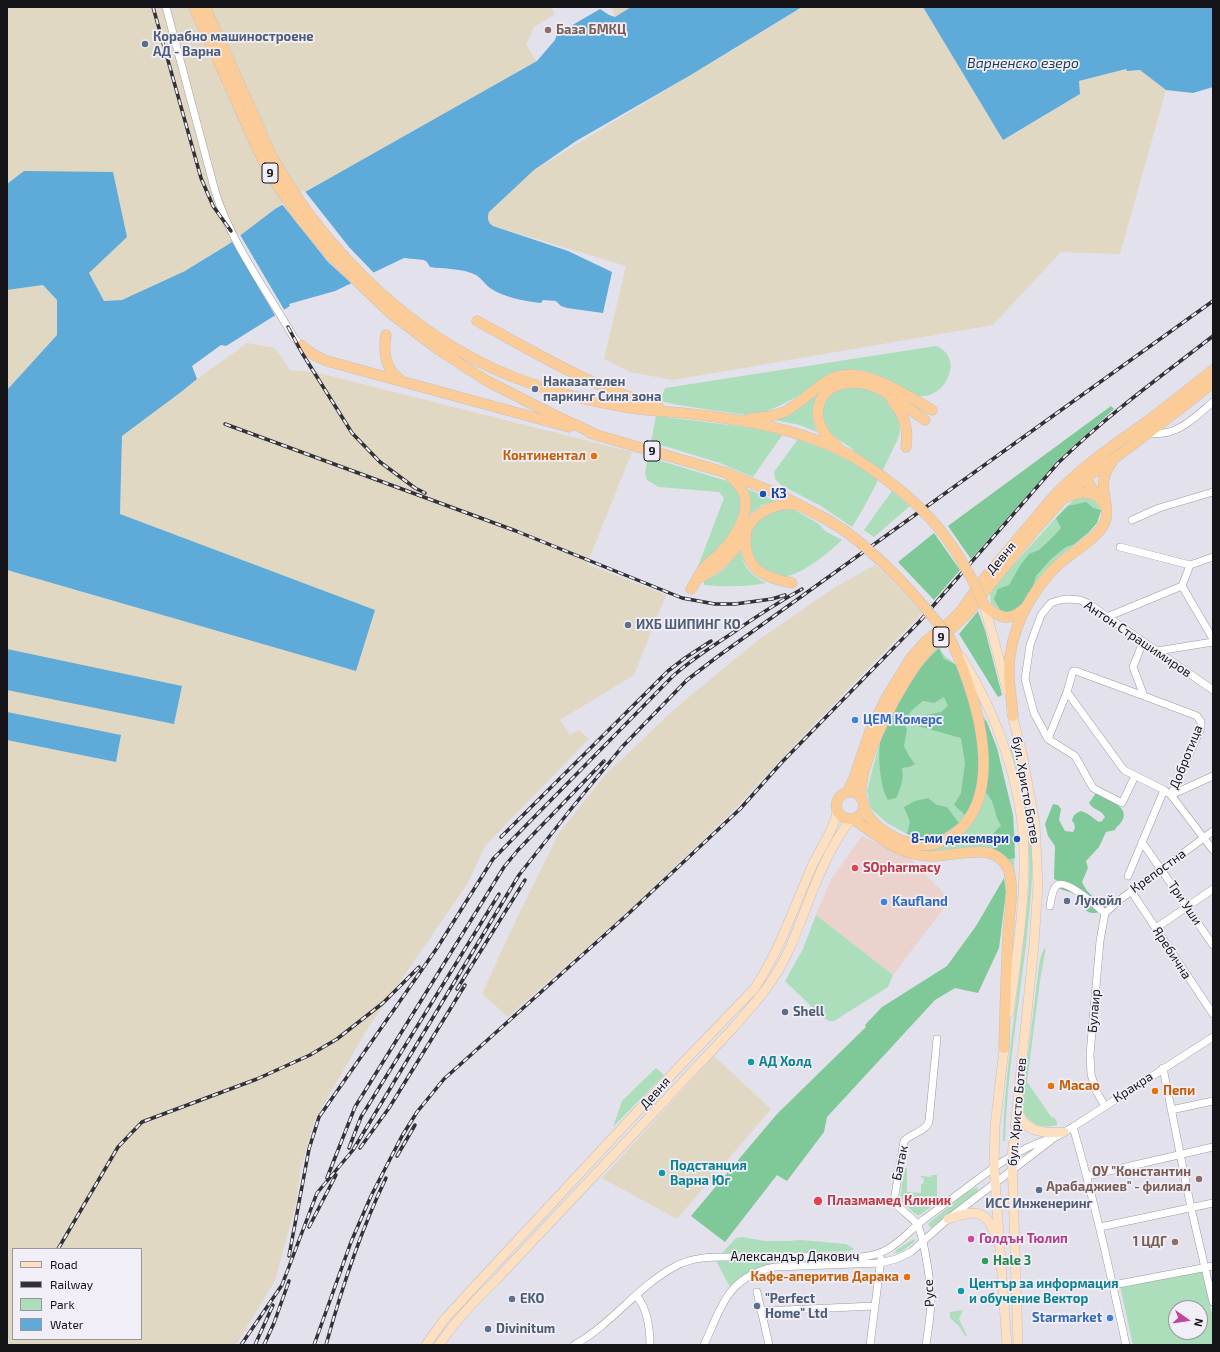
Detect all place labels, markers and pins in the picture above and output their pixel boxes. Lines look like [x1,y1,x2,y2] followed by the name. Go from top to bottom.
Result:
[556,22,626,38] place label: База БМКЦ
[543,25,553,35] marker: База БМКЦ
[153,29,314,60] place label: Корабно машиностроене АД - Варна
[140,39,150,49] marker: Корабно машиностроене АД - Варна
[543,374,661,405] place label: Наказателен паркинг Синя зона
[530,384,540,394] marker: Наказателен паркинг Синя зона
[503,448,586,464] place label: Континентал
[589,451,599,461] marker: Континентал
[771,486,787,502] place label: КЗ
[758,489,768,499] marker: КЗ
[636,617,741,633] place label: ИХБ ШИПИНГ КО
[623,620,633,630] marker: ИХБ ШИПИНГ КО
[863,712,942,728] place label: ЦЕМ Комерс
[850,715,860,725] marker: ЦЕМ Комерс
[911,831,1009,847] place label: 8-ми декември
[1012,834,1022,844] marker: 8-ми декември
[863,860,941,876] place label: SOpharmacy
[850,863,860,873] marker: SOpharmacy
[1075,893,1122,909] place label: Лукойл
[892,894,948,910] place label: Kaufland
[1062,896,1072,906] marker: Лукойл
[879,897,889,907] marker: Kaufland
[793,1004,824,1020] place label: Shell
[780,1007,790,1017] marker: Shell
[759,1054,812,1070] place label: АД Холд
[746,1057,756,1067] marker: АД Холд
[1059,1078,1100,1094] place label: Macao
[1046,1081,1056,1091] marker: Macao
[1163,1083,1195,1099] place label: Пепи
[1150,1086,1160,1096] marker: Пепи
[670,1158,747,1189] place label: Подстанция Варна Юг
[1046,1164,1191,1195] place label: ОУ "Константин Арабаджиев" - филиал
[657,1168,667,1178] marker: Подстанция Варна Юг
[1194,1174,1204,1184] marker: ОУ "Константин Арабаджиев" - филиал
[1034,1185,1044,1195] marker: ИСС Инженеринг
[827,1193,951,1209] place label: Плазмамед Клиник
[812,1195,824,1207] marker: Плазмамед Клиник
[985,1196,1093,1212] place label: ИСС Инженеринг
[979,1231,1068,1247] place label: Голдън Тюлип
[966,1234,976,1244] marker: Голдън Тюлип
[1133,1234,1167,1250] place label: 1 ЦДГ
[1170,1237,1180,1247] marker: 1 ЦДГ
[993,1253,1031,1269] place label: Hale 3
[980,1256,990,1266] marker: Hale 3
[750,1269,899,1285] place label: Кафе-аперитив Дарака
[902,1272,912,1282] marker: Кафе-аперитив Дарака
[969,1276,1118,1307] place label: Център за информация и обучение Вектор
[956,1286,966,1296] marker: Център за информация и обучение Вектор
[520,1291,544,1307] place label: EKO
[765,1291,828,1322] place label: "Perfect Home" Ltd
[507,1294,517,1304] marker: EKO
[752,1301,762,1311] marker: "Perfect Home" Ltd
[1032,1310,1102,1326] place label: Starmarket
[1105,1313,1115,1323] marker: Starmarket
[496,1321,555,1337] place label: Divinitum
[483,1324,493,1334] marker: Divinitum

